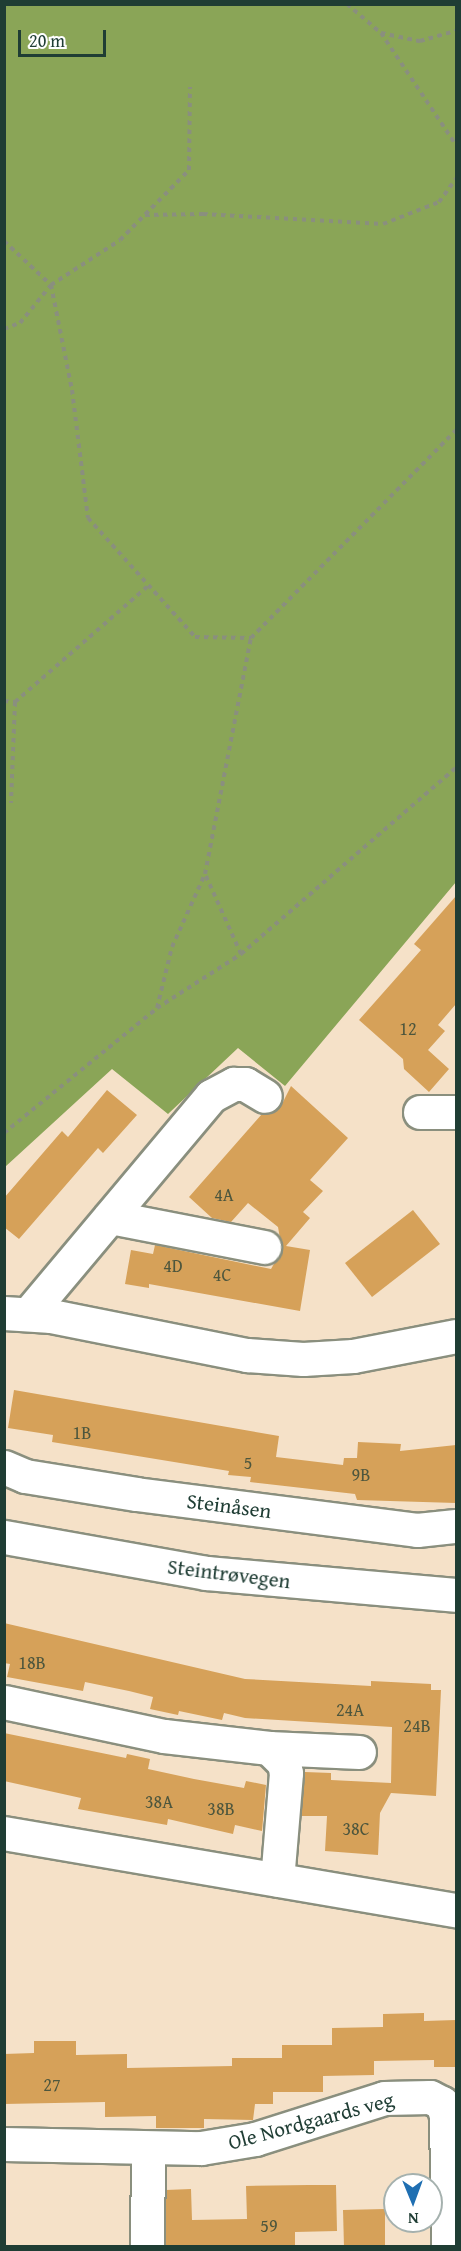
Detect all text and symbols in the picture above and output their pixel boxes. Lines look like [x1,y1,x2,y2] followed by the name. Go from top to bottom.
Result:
[21,18,110,56] scale bar
[29,27,65,54] text: 20 m
[399,1018,417,1040] house number: 12
[214,1184,234,1206] house number: 4A
[163,1255,183,1277] house number: 4D
[213,1264,231,1286] house number: 4C
[73,1422,91,1444] house number: 1B
[244,1452,252,1474] house number: 5
[352,1464,370,1486] house number: 9B
[185,1488,273,1524] street label: Steinåsen
[166,1554,292,1594] street label: Steintrøvegen
[18,1652,46,1674] house number: 18B
[336,1699,364,1721] house number: 24A
[403,1715,431,1737] house number: 24B
[145,1791,173,1813] house number: 38A
[207,1798,235,1820] house number: 38B
[342,1818,370,1840] house number: 38C
[43,2074,61,2096] house number: 27
[225,2087,397,2155] street label: Ole Nordgaards veg
[383,2173,443,2233] north arrow
[408,2207,419,2231] text: N
[260,2215,278,2237] house number: 59

